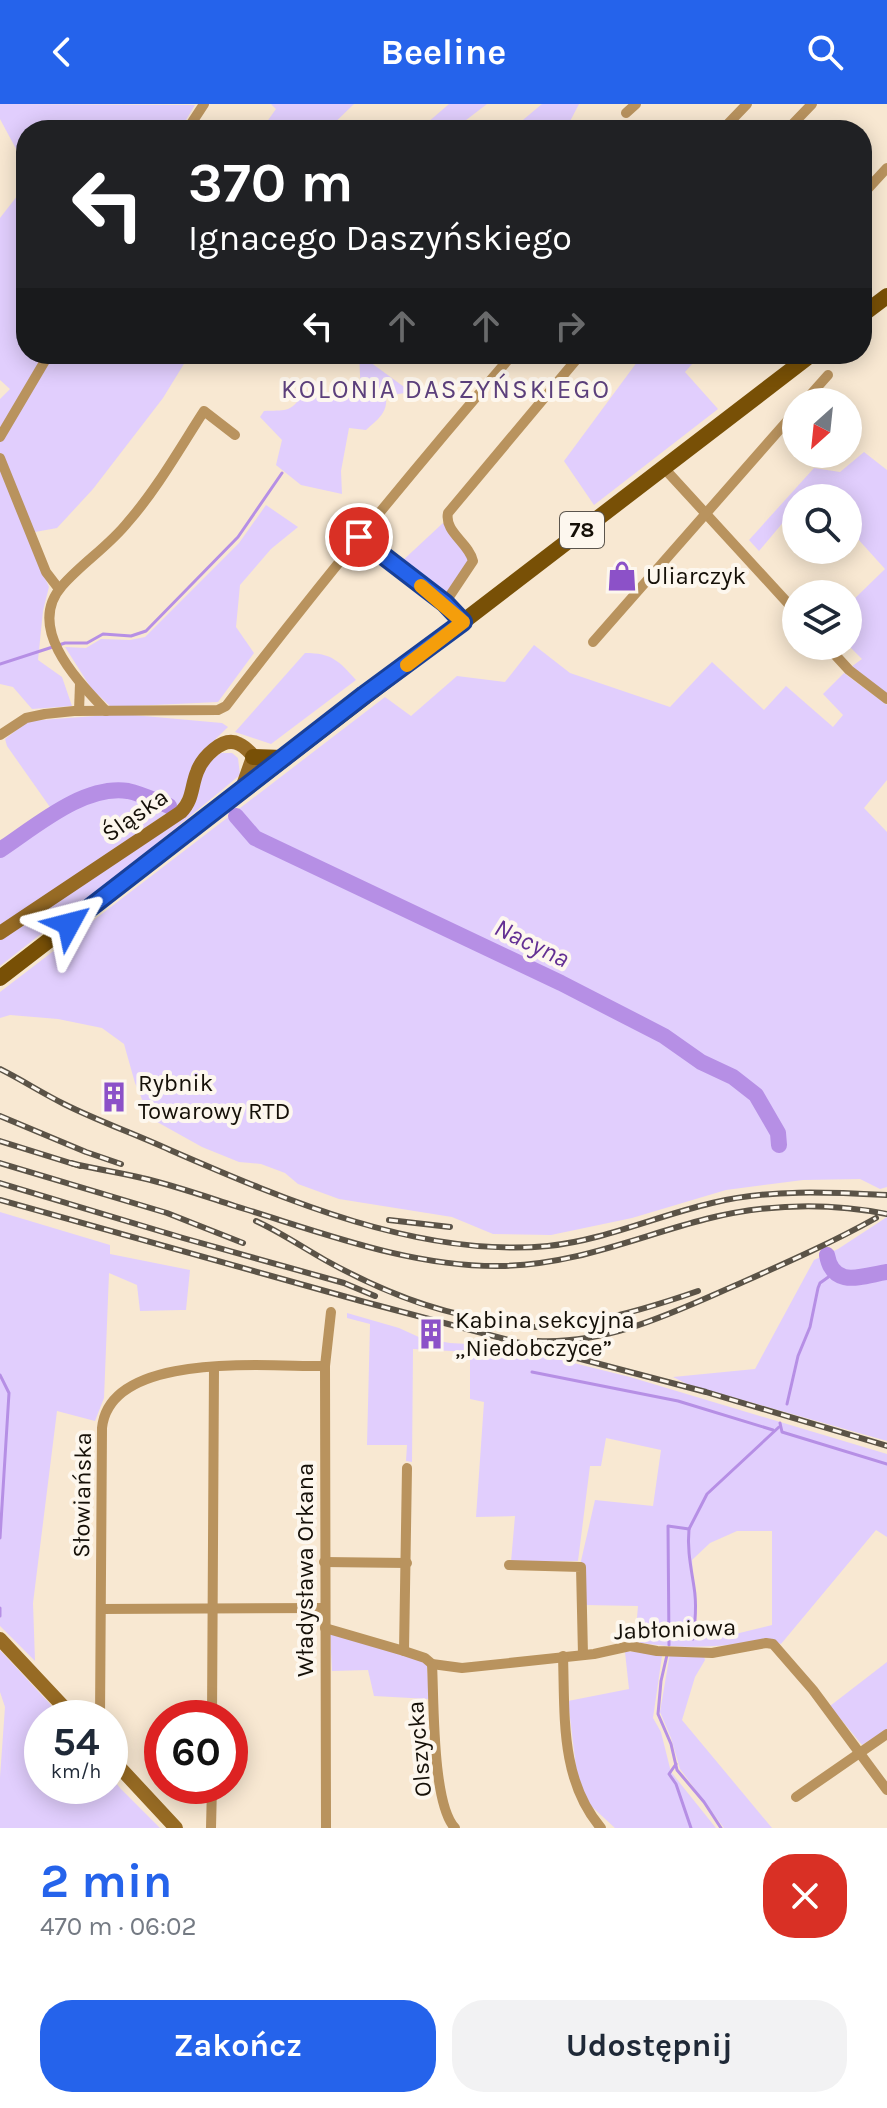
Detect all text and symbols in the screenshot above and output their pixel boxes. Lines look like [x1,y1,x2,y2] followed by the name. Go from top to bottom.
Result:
[40,30,84,74] icon: back
[803,30,847,74] icon: search
[381,31,506,73] text: Beeline
[188,150,353,215] text: 370 m
[56,152,160,256] icon: left
[188,217,572,259] text: Ignacego Daszyńskiego
[296,304,340,348] icon: left
[380,304,424,348] icon: ahead
[464,304,508,348] icon: ahead
[548,304,592,348] icon: right
[281,373,611,405] district label: KOLONIA DASZYŃSKIEGO
[782,388,862,468] north arrow
[782,388,862,660] map controls
[782,484,862,564] button: search
[325,503,393,571] pin
[560,512,604,548] road number: 78
[337,515,381,559] icon: arrive
[605,559,639,593] shop icon: Uliarczyk
[646,562,746,590] place label: Uliarczyk
[782,580,862,660] button: layers
[97,782,173,848] street label: Śląska
[27,882,111,966] position arrow
[489,912,575,974] water label: Nacyna
[138,1069,290,1125] place label: Rybnik Towarowy RTD
[97,1080,131,1114] building icon: Rybnik Towarowy RTD
[455,1306,635,1362] place label: Kabina sekcyjna „Niedobczyce”
[414,1317,448,1351] building icon: Kabina sekcyjna „Niedobczyce”
[67,1432,97,1558] street label: Słowiańska
[291,1463,319,1677] street label: Władysława Orkana
[613,1613,737,1645] street label: Jabłoniowa
[144,1700,248,1804] speed limit sign: 60
[401,1700,437,1798] street label: Olszycka
[52,1718,100,1765] text: 54
[51,1760,101,1783] text: km/h
[40,1853,172,1909] text: 2 min
[763,1854,847,1938] button: close
[40,1911,196,1942] text: 470 m · 06:02
[40,2000,436,2092] button: Zakończ
[452,2000,847,2092] button: Udostępnij

